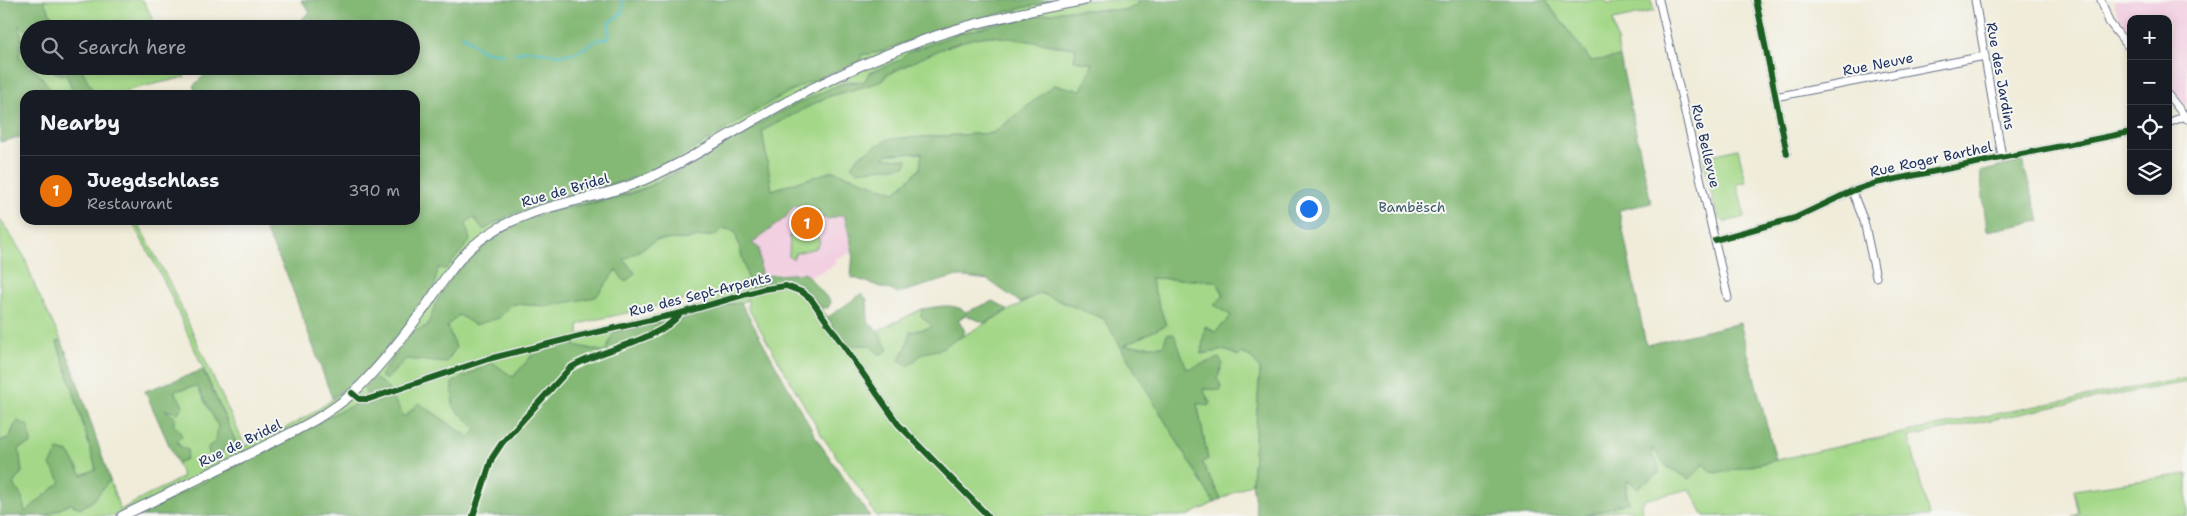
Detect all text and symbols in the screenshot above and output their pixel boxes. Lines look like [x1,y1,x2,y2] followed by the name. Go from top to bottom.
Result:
[2127,15,2172,195] map controls
[2127,15,2172,60] button: +
[20,20,420,75] search box
[1983,21,2019,131] street label: Rue des Jardins
[38,34,66,62] icon: search
[78,35,187,60] text: Search here
[1841,48,1915,80] street label: Rue Neuve
[2127,60,2172,105] button: −
[1688,102,1724,190] street label: Rue Bellevue
[2127,105,2172,150] button: locate
[40,109,120,137] text: Nearby
[1868,137,1995,181] street label: Rue Roger Barthel
[2127,150,2172,195] button: layers
[87,168,219,193] text: Juegdschlass
[519,169,612,211] street label: Rue de Bridel
[52,180,60,201] text: 1
[348,180,400,201] text: 390 m
[87,193,173,214] text: Restaurant
[1296,196,1322,222] your location
[1378,198,1446,216] park label: Bambësch
[791,204,823,242] pin: 1
[627,268,773,320] street label: Rue des Sept-Arpents
[195,415,285,471] street label: Rue de Bridel

